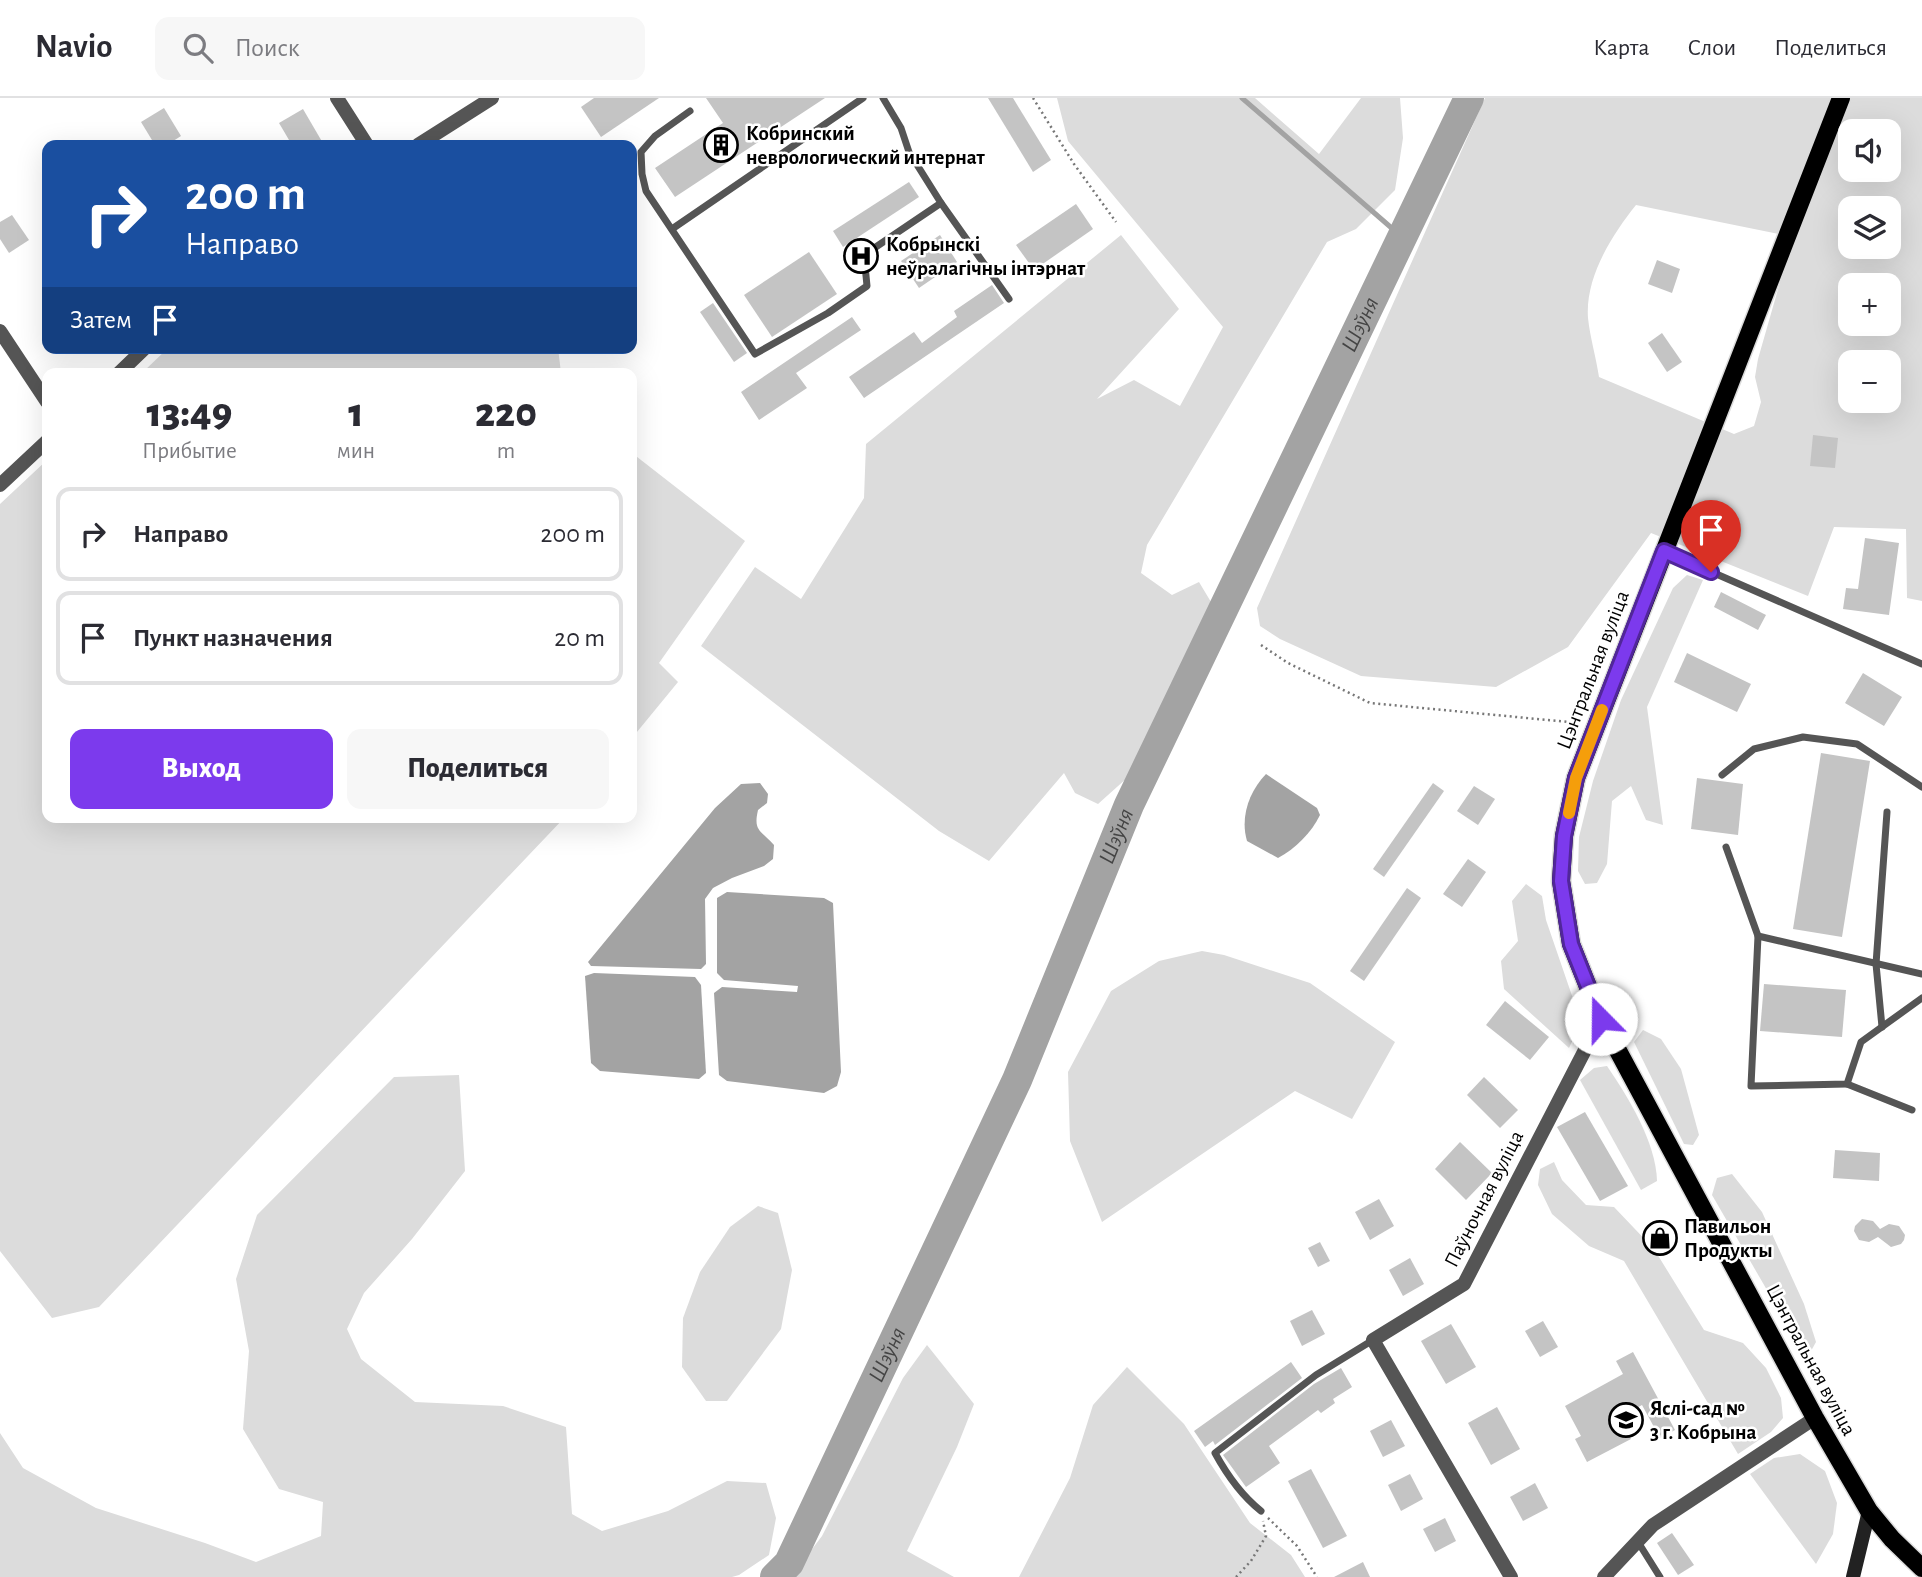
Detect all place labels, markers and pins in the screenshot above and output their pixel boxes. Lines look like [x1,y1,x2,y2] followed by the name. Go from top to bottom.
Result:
[746,123,986,168] place label: Кобринский неврологический интернат
[702,126,740,164] building icon: Кобринский неврологический интернат
[886,234,1086,279] place label: Кобрынскі неўралагічны інтэрнат
[842,237,880,275] hospital icon: Кобрынскі неўралагічны інтэрнат
[1681,500,1741,572] pin
[1684,1216,1773,1261] place label: Павильон Продукты
[1641,1219,1679,1257] shop icon: Павильон Продукты
[1650,1398,1757,1443] place label: Яслі-сад № 3 г. Кобрына
[1607,1401,1645,1439] school or university icon: Яслі-сад № 3 г. Кобрына

